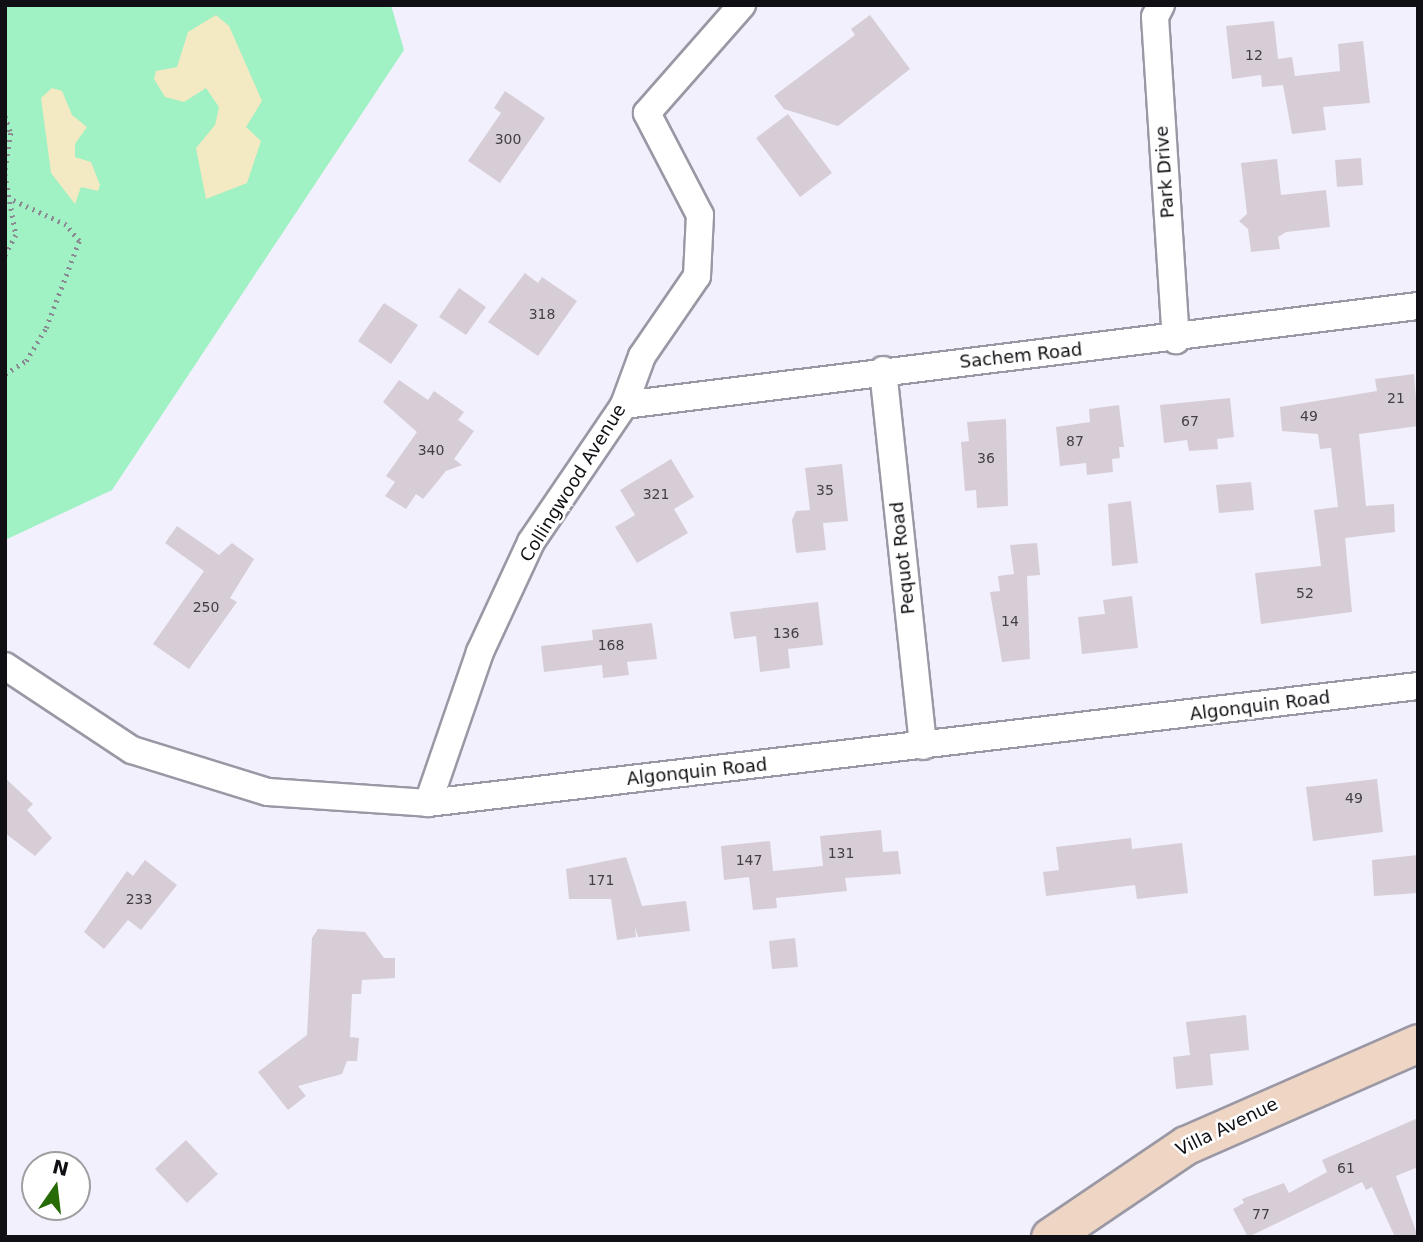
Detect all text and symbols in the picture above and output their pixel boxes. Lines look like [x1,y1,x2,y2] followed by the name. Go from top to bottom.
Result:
[1245,47,1263,63] house number: 12
[1151,125,1179,219] street label: Park Drive
[495,131,521,147] house number: 300
[529,306,555,322] house number: 318
[959,339,1083,373] street label: Sachem Road
[1387,390,1405,406] house number: 21
[516,400,630,566] street label: Collingwood Avenue
[1300,408,1318,424] house number: 49
[1181,413,1199,429] house number: 67
[1066,433,1084,449] house number: 87
[418,442,444,458] house number: 340
[977,450,995,466] house number: 36
[816,482,834,498] house number: 35
[643,486,669,502] house number: 321
[886,501,920,615] street label: Pequot Road
[1296,585,1314,601] house number: 52
[193,599,219,615] house number: 250
[1001,613,1019,629] house number: 14
[773,625,799,641] house number: 136
[598,637,624,653] house number: 168
[1189,687,1331,725] street label: Algonquin Road
[626,754,768,790] street label: Algonquin Road
[1345,790,1363,806] house number: 49
[828,845,854,861] house number: 131
[736,852,762,868] house number: 147
[588,872,614,888] house number: 171
[126,891,152,907] house number: 233
[1173,1093,1281,1161] street label: Villa Avenue
[21,1151,91,1221] north arrow
[50,1155,71,1180] text: N
[1337,1160,1355,1176] house number: 61
[1252,1206,1270,1222] house number: 77

